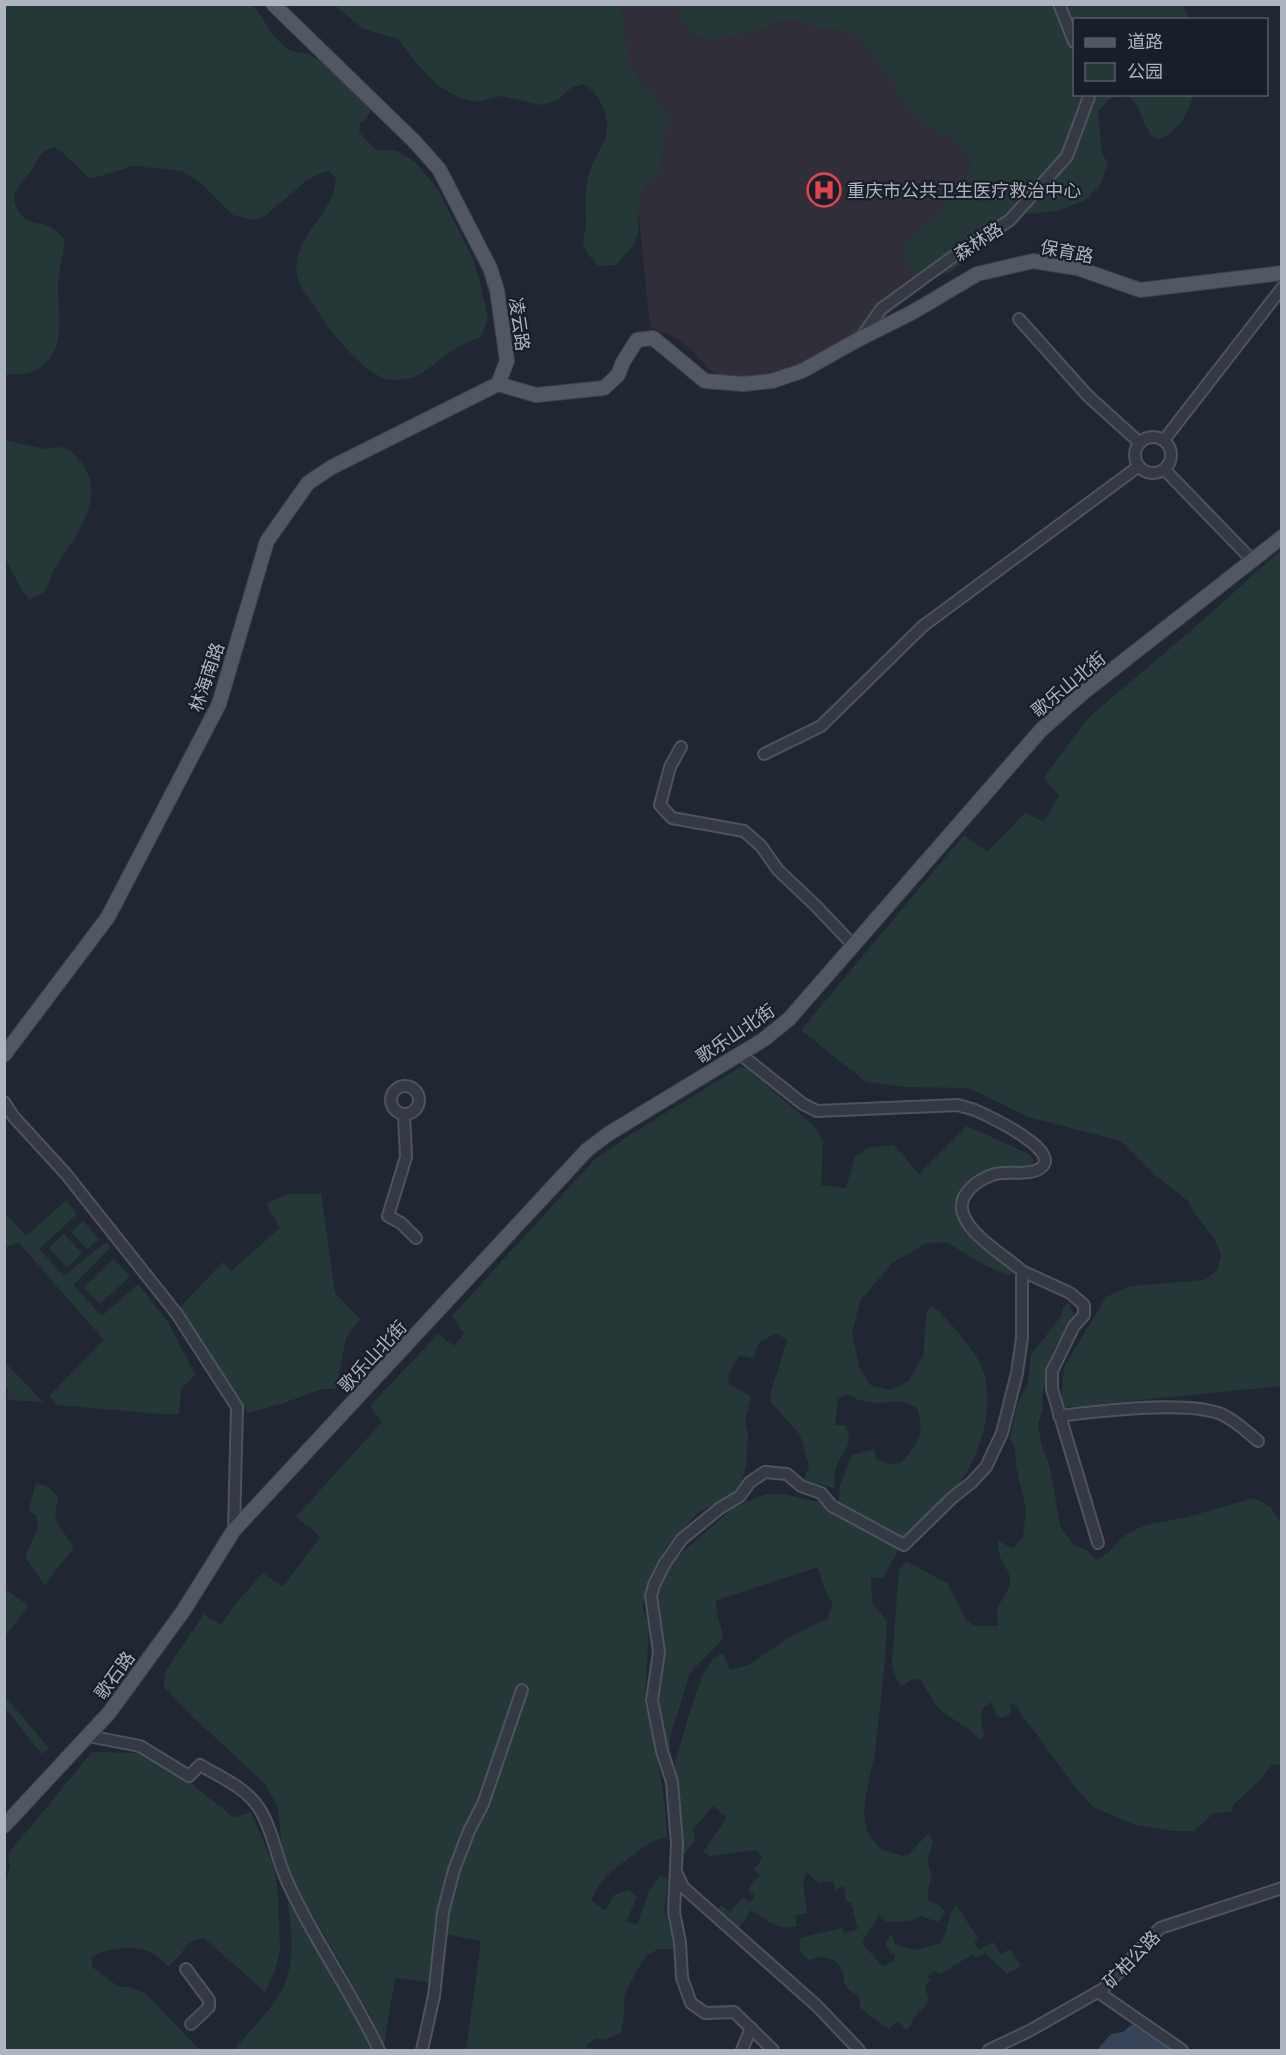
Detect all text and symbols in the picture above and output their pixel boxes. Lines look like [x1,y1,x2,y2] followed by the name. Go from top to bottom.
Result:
[1073,18,1268,96] legend
[1127,30,1163,52] text: 道路
[1127,60,1163,82] text: 公园
[806,172,842,208] hospital icon: 重庆市公共卫生医疗救治中心
[847,179,1081,201] place label: 重庆市公共卫生医疗救治中心
[949,217,1007,265] street label: 森林路
[1038,235,1096,267] street label: 保育路
[505,296,535,352] street label: 凌云路
[184,639,228,715] street label: 林海南路
[1026,647,1110,721] street label: 歌乐山北街
[692,999,778,1067] street label: 歌乐山北街
[333,1316,411,1396] street label: 歌乐山北街
[89,1647,139,1703] street label: 歌石路
[1098,1925,1164,1993] street label: 矿柏公路

